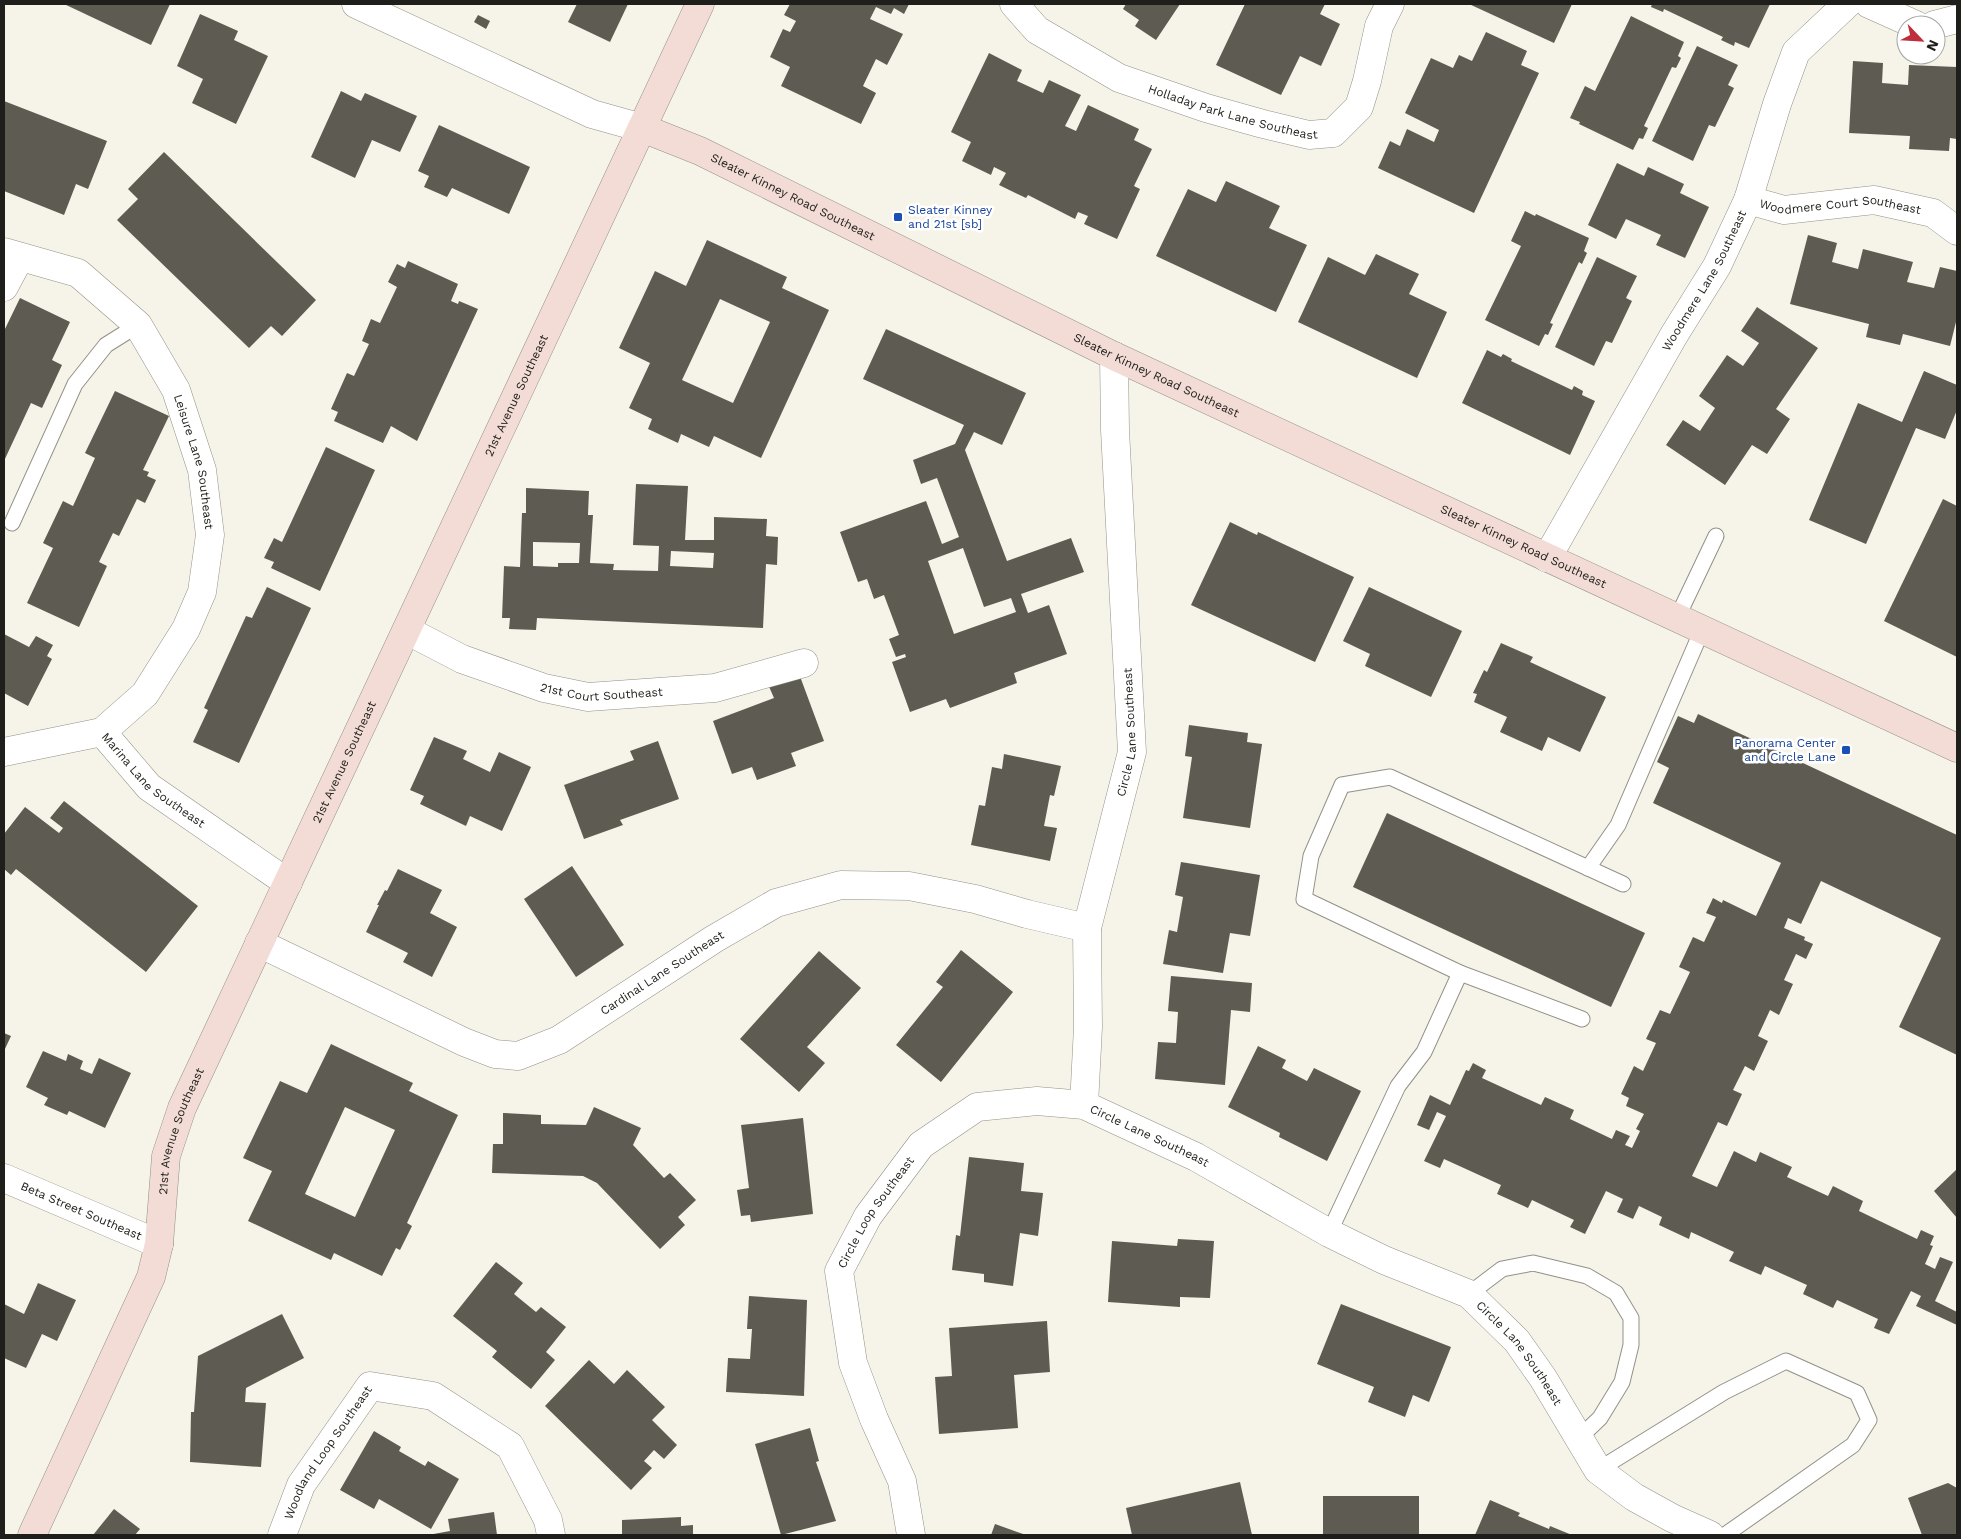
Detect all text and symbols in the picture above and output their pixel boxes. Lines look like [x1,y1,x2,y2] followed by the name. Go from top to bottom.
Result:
[1896,15,1946,65] north arrow
[1923,37,1942,54] text: N
[1146,82,1318,142] street label: Holladay Park Lane Southeast
[708,150,877,244] street label: Sleater Kinney Road Southeast
[1758,193,1922,217] street label: Woodmere Court Southeast
[908,203,993,231] place label: Sleater Kinney and 21st [sb]
[1659,208,1749,354] street label: Woodmere Lane Southeast
[892,211,904,223] marker: Sleater Kinney and 21st [sb]
[1071,330,1242,420] street label: Sleater Kinney Road Southeast
[482,332,551,459] street label: 21st Avenue Southeast
[171,393,216,530] street label: Leisure Lane Southeast
[1438,502,1609,591] street label: Sleater Kinney Road Southeast
[1114,668,1139,798] street label: Circle Lane Southeast
[538,680,663,704] street label: 21st Court Southeast
[310,699,379,825] street label: 21st Avenue Southeast
[99,730,208,830] street label: Marina Lane Southeast
[1734,736,1836,764] place label: Panorama Center and Circle Lane
[1840,744,1852,756] marker: Panorama Center and Circle Lane
[598,928,726,1018] street label: Cardinal Lane Southeast
[156,1066,207,1195] street label: 21st Avenue Southeast
[1088,1102,1212,1170] street label: Circle Lane Southeast
[835,1154,917,1271] street label: Circle Loop Southeast
[19,1179,144,1243] street label: Beta Street Southeast
[1473,1298,1565,1408] street label: Circle Lane Southeast
[282,1383,375,1521] street label: Woodland Loop Southeast

